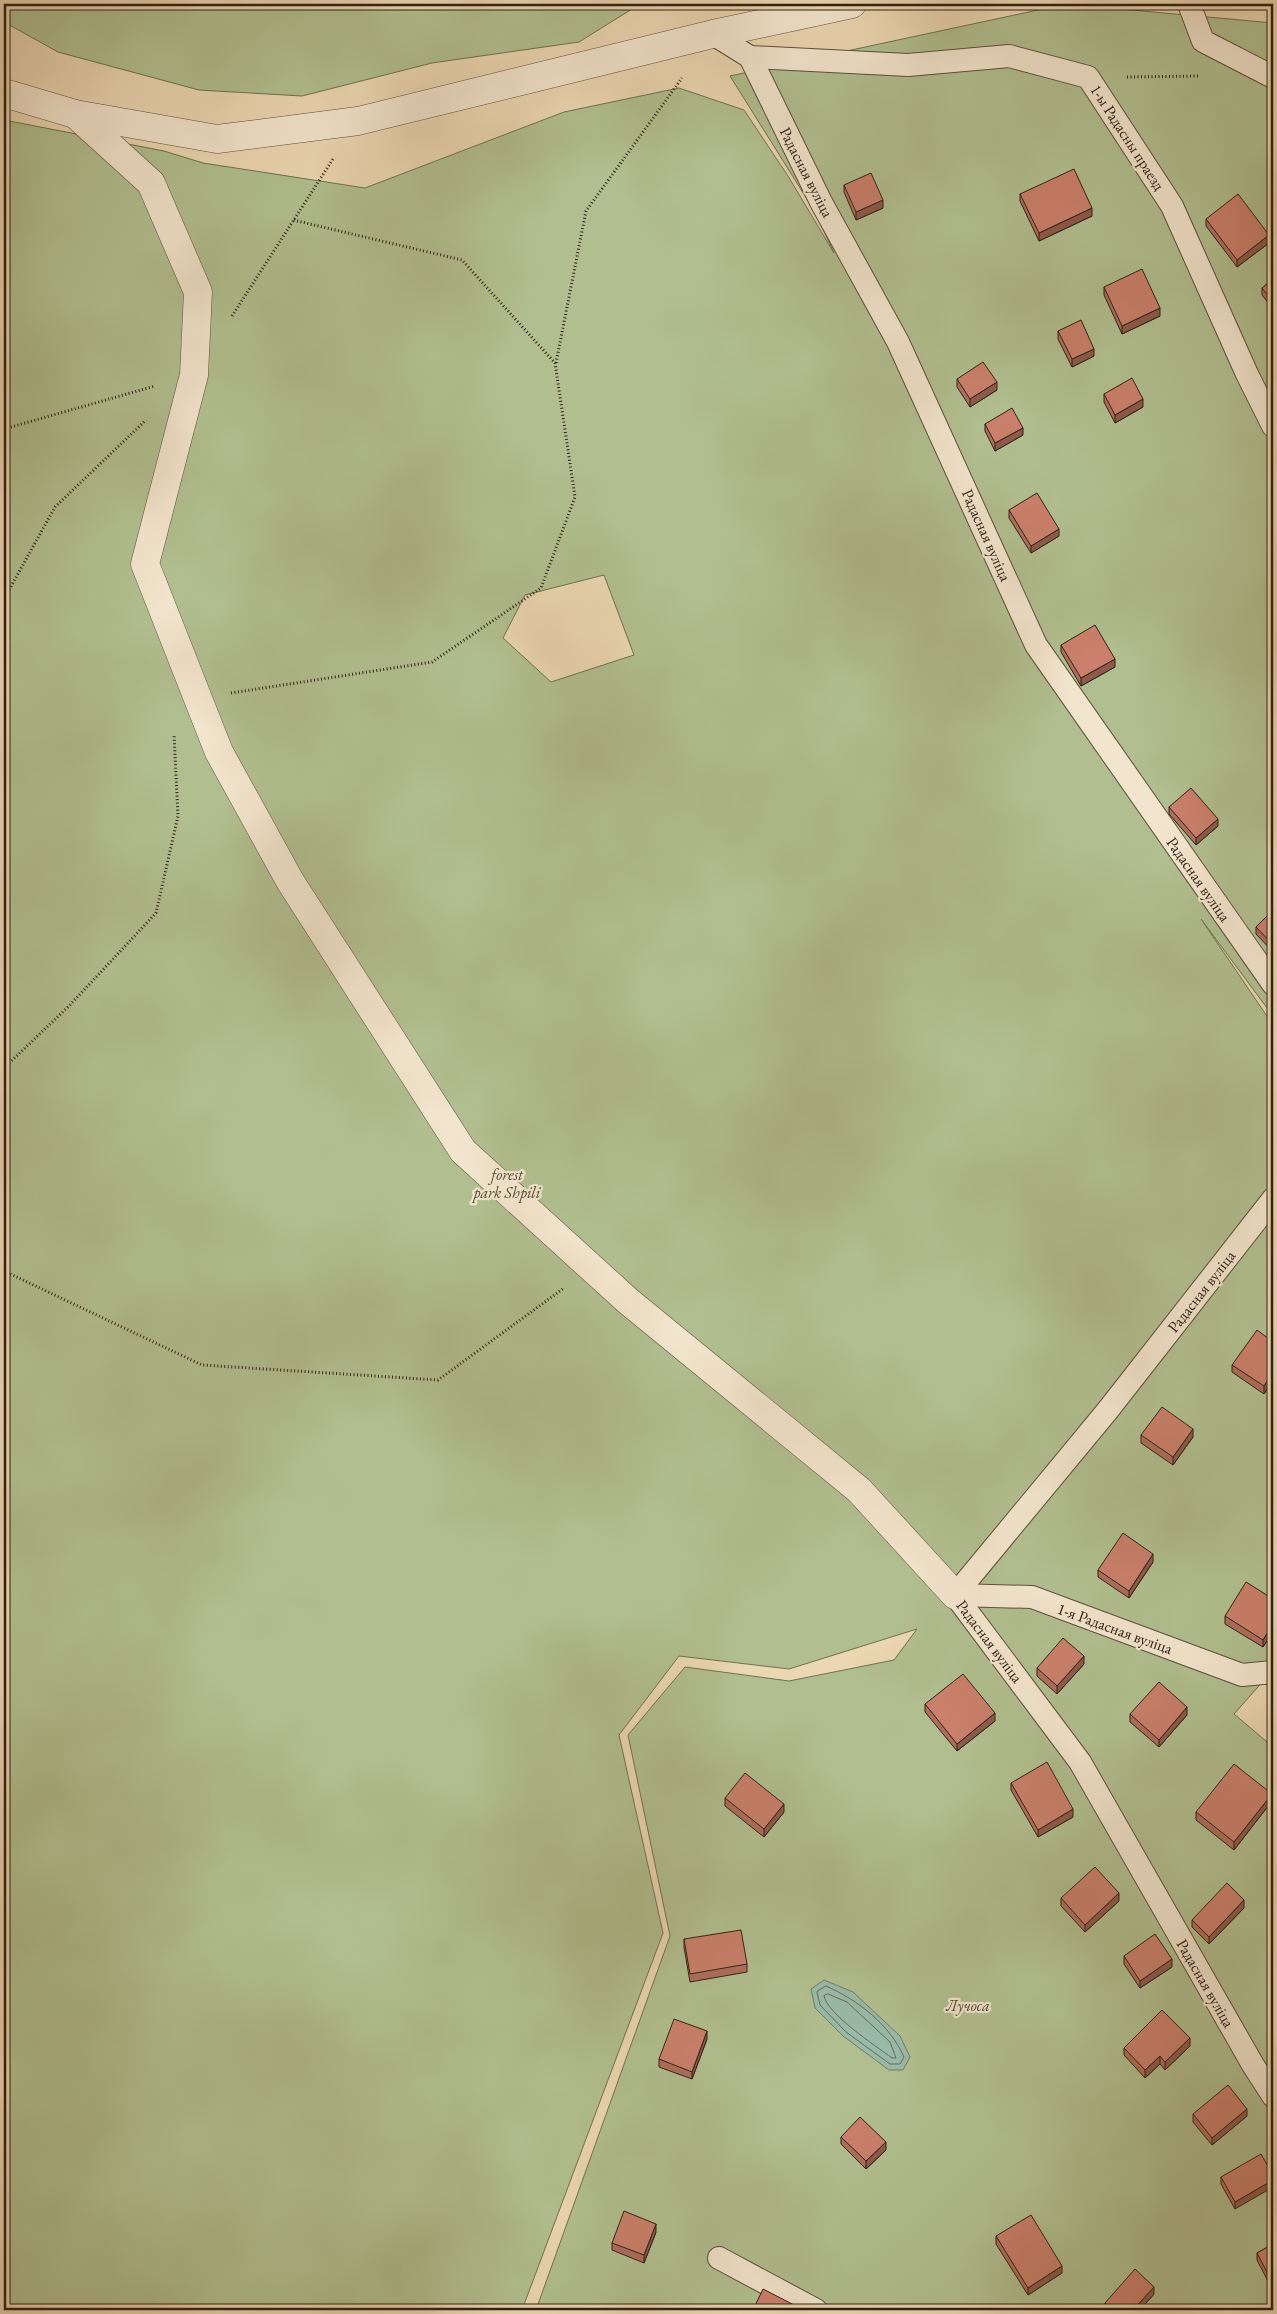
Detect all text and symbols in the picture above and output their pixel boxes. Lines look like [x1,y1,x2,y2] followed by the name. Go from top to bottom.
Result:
[1085,80,1170,195] street label: 1-ы Радасны праезд
[775,123,839,222] street label: Радасная вуліца
[957,486,1016,585] street label: Радасная вуліца
[1162,833,1236,926] street label: Радасная вуліца
[472,1164,542,1203] park label: forest park Shpili
[1163,1245,1240,1337] street label: Радасная вуліца
[951,1596,1028,1688] street label: Радасная вуліца
[1054,1598,1176,1659] street label: 1-я Радасная вуліца
[1172,1935,1240,2032] street label: Радасная вуліца
[945,1995,990,2016] park label: Лучоса

